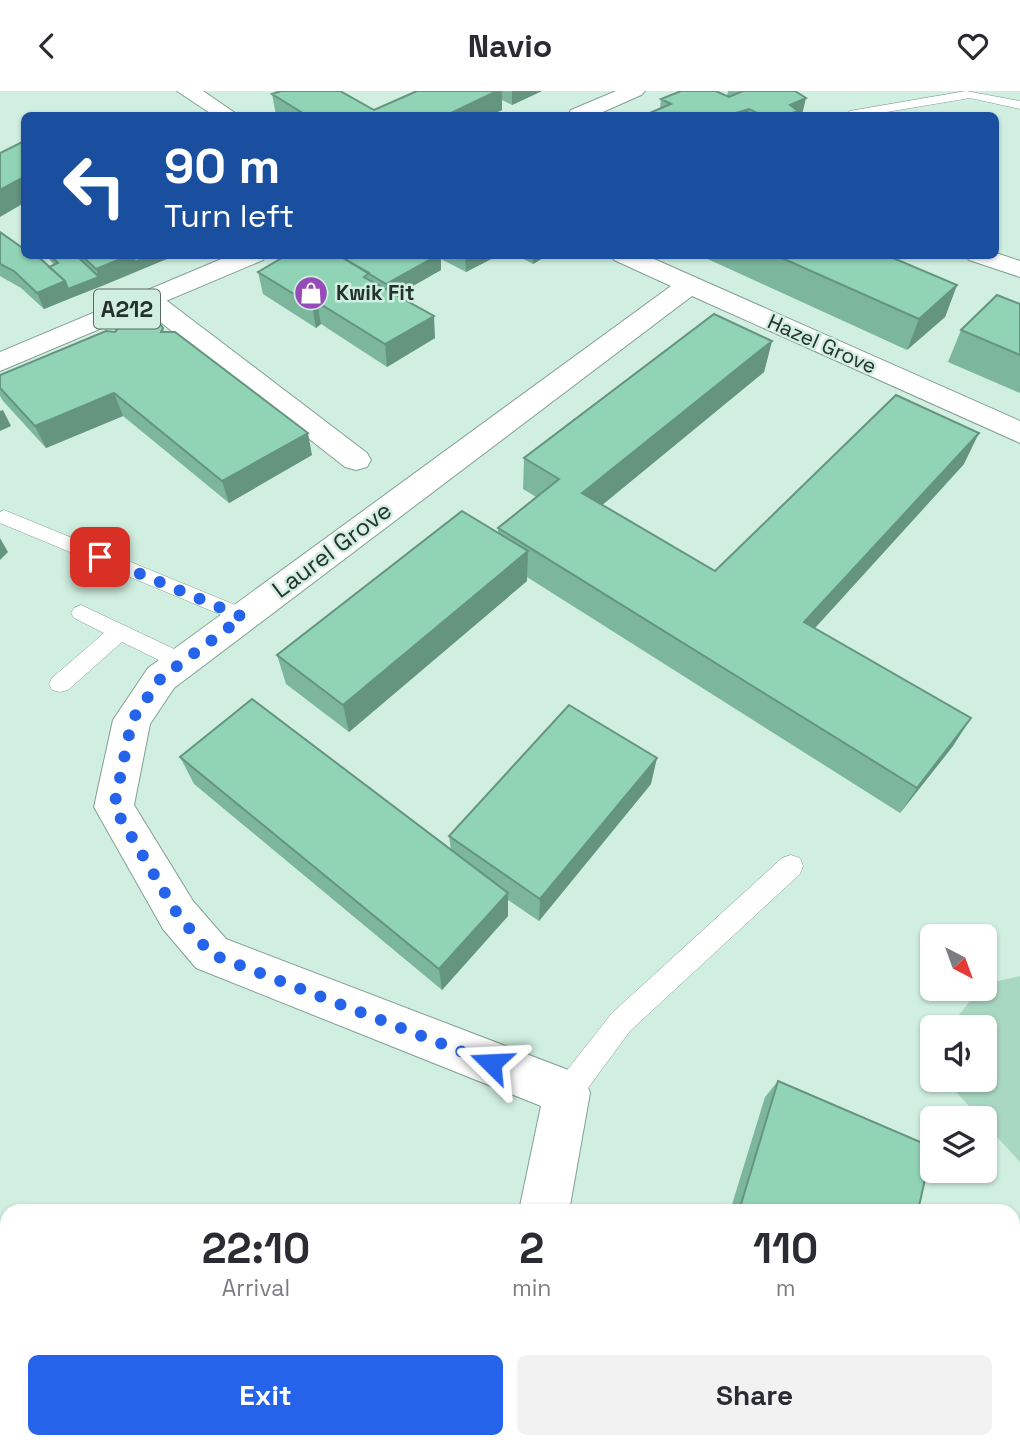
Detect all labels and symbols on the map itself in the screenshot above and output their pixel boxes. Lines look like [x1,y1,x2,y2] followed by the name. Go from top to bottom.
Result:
[292,274,330,312] shop icon: Kwik Fit
[336,279,415,306] place label: Kwik Fit
[94,289,160,329] road number: A212
[763,307,881,380] street label: Hazel Grove
[266,495,398,605] street label: Laurel Grove
[70,527,130,587] pin
[920,924,998,1001] north arrow
[454,1026,528,1100] position arrow

